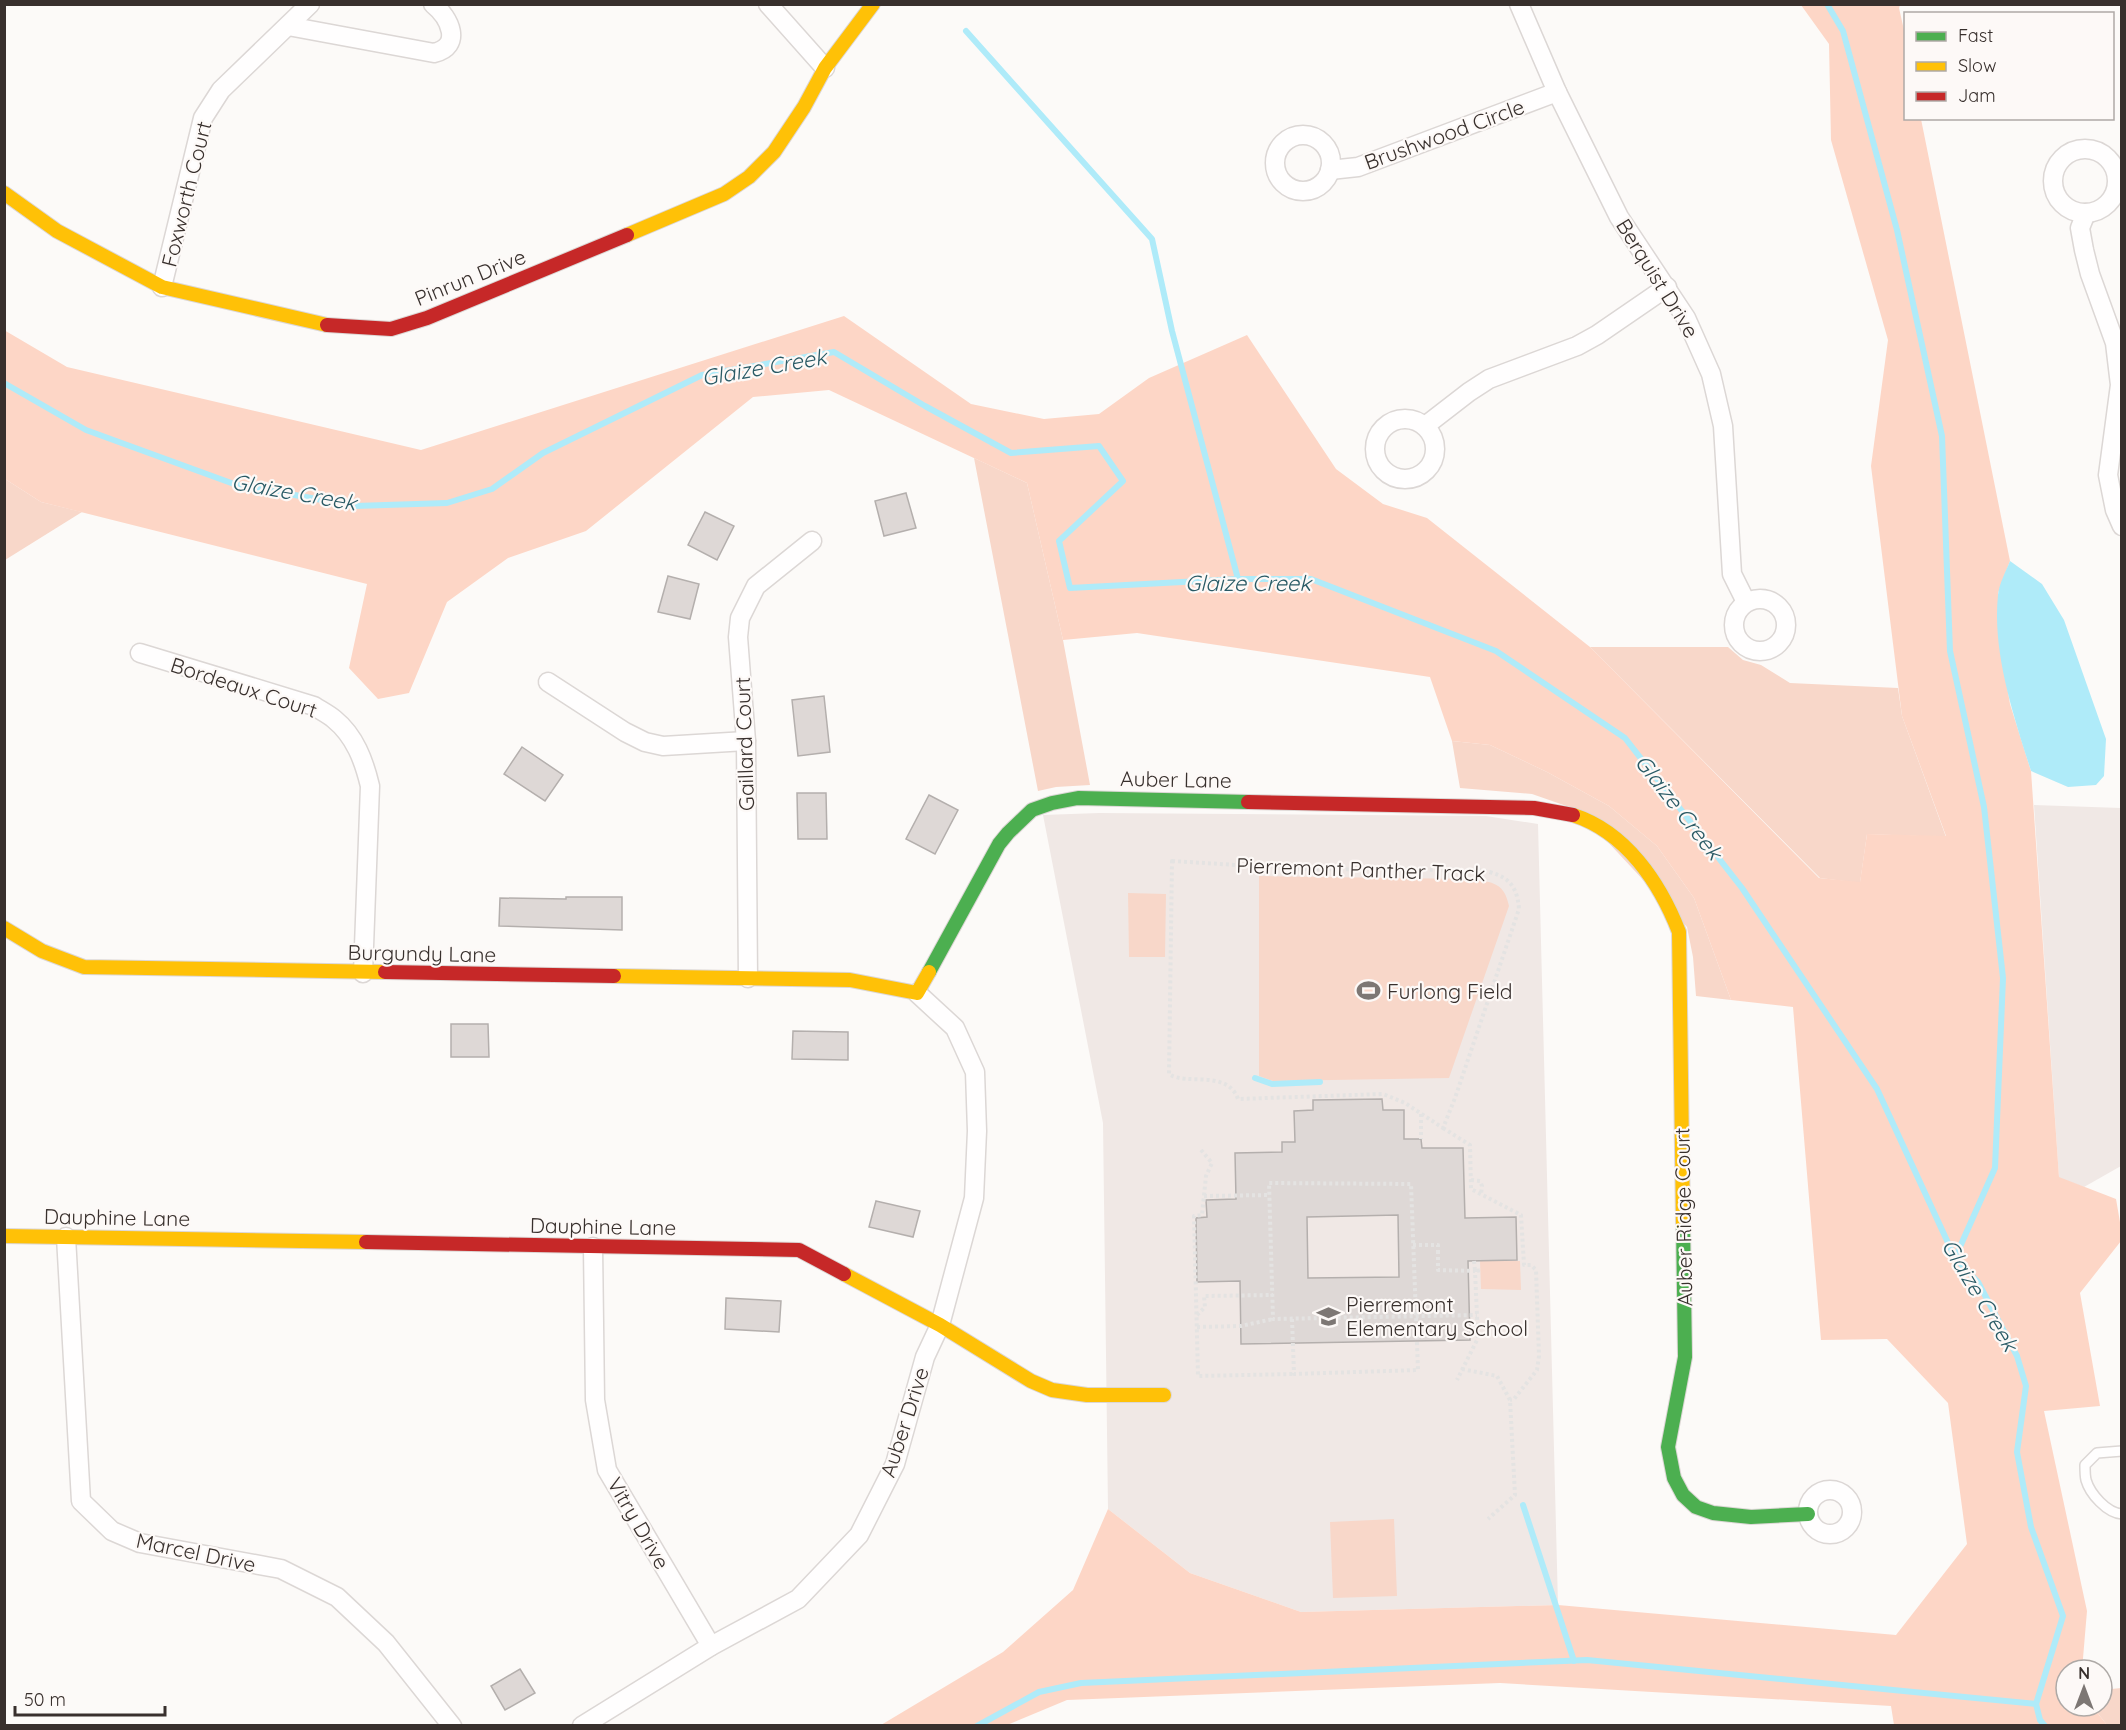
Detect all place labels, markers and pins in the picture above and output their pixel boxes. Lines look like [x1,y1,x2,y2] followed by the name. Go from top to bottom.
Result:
[1356,978,1382,1004] sports icon: Furlong Field
[1387,978,1512,1004] place label: Furlong Field
[1346,1291,1528,1341] place label: Pierremont Elementary School
[1315,1303,1341,1329] school or university icon: Pierremont Elementary School

